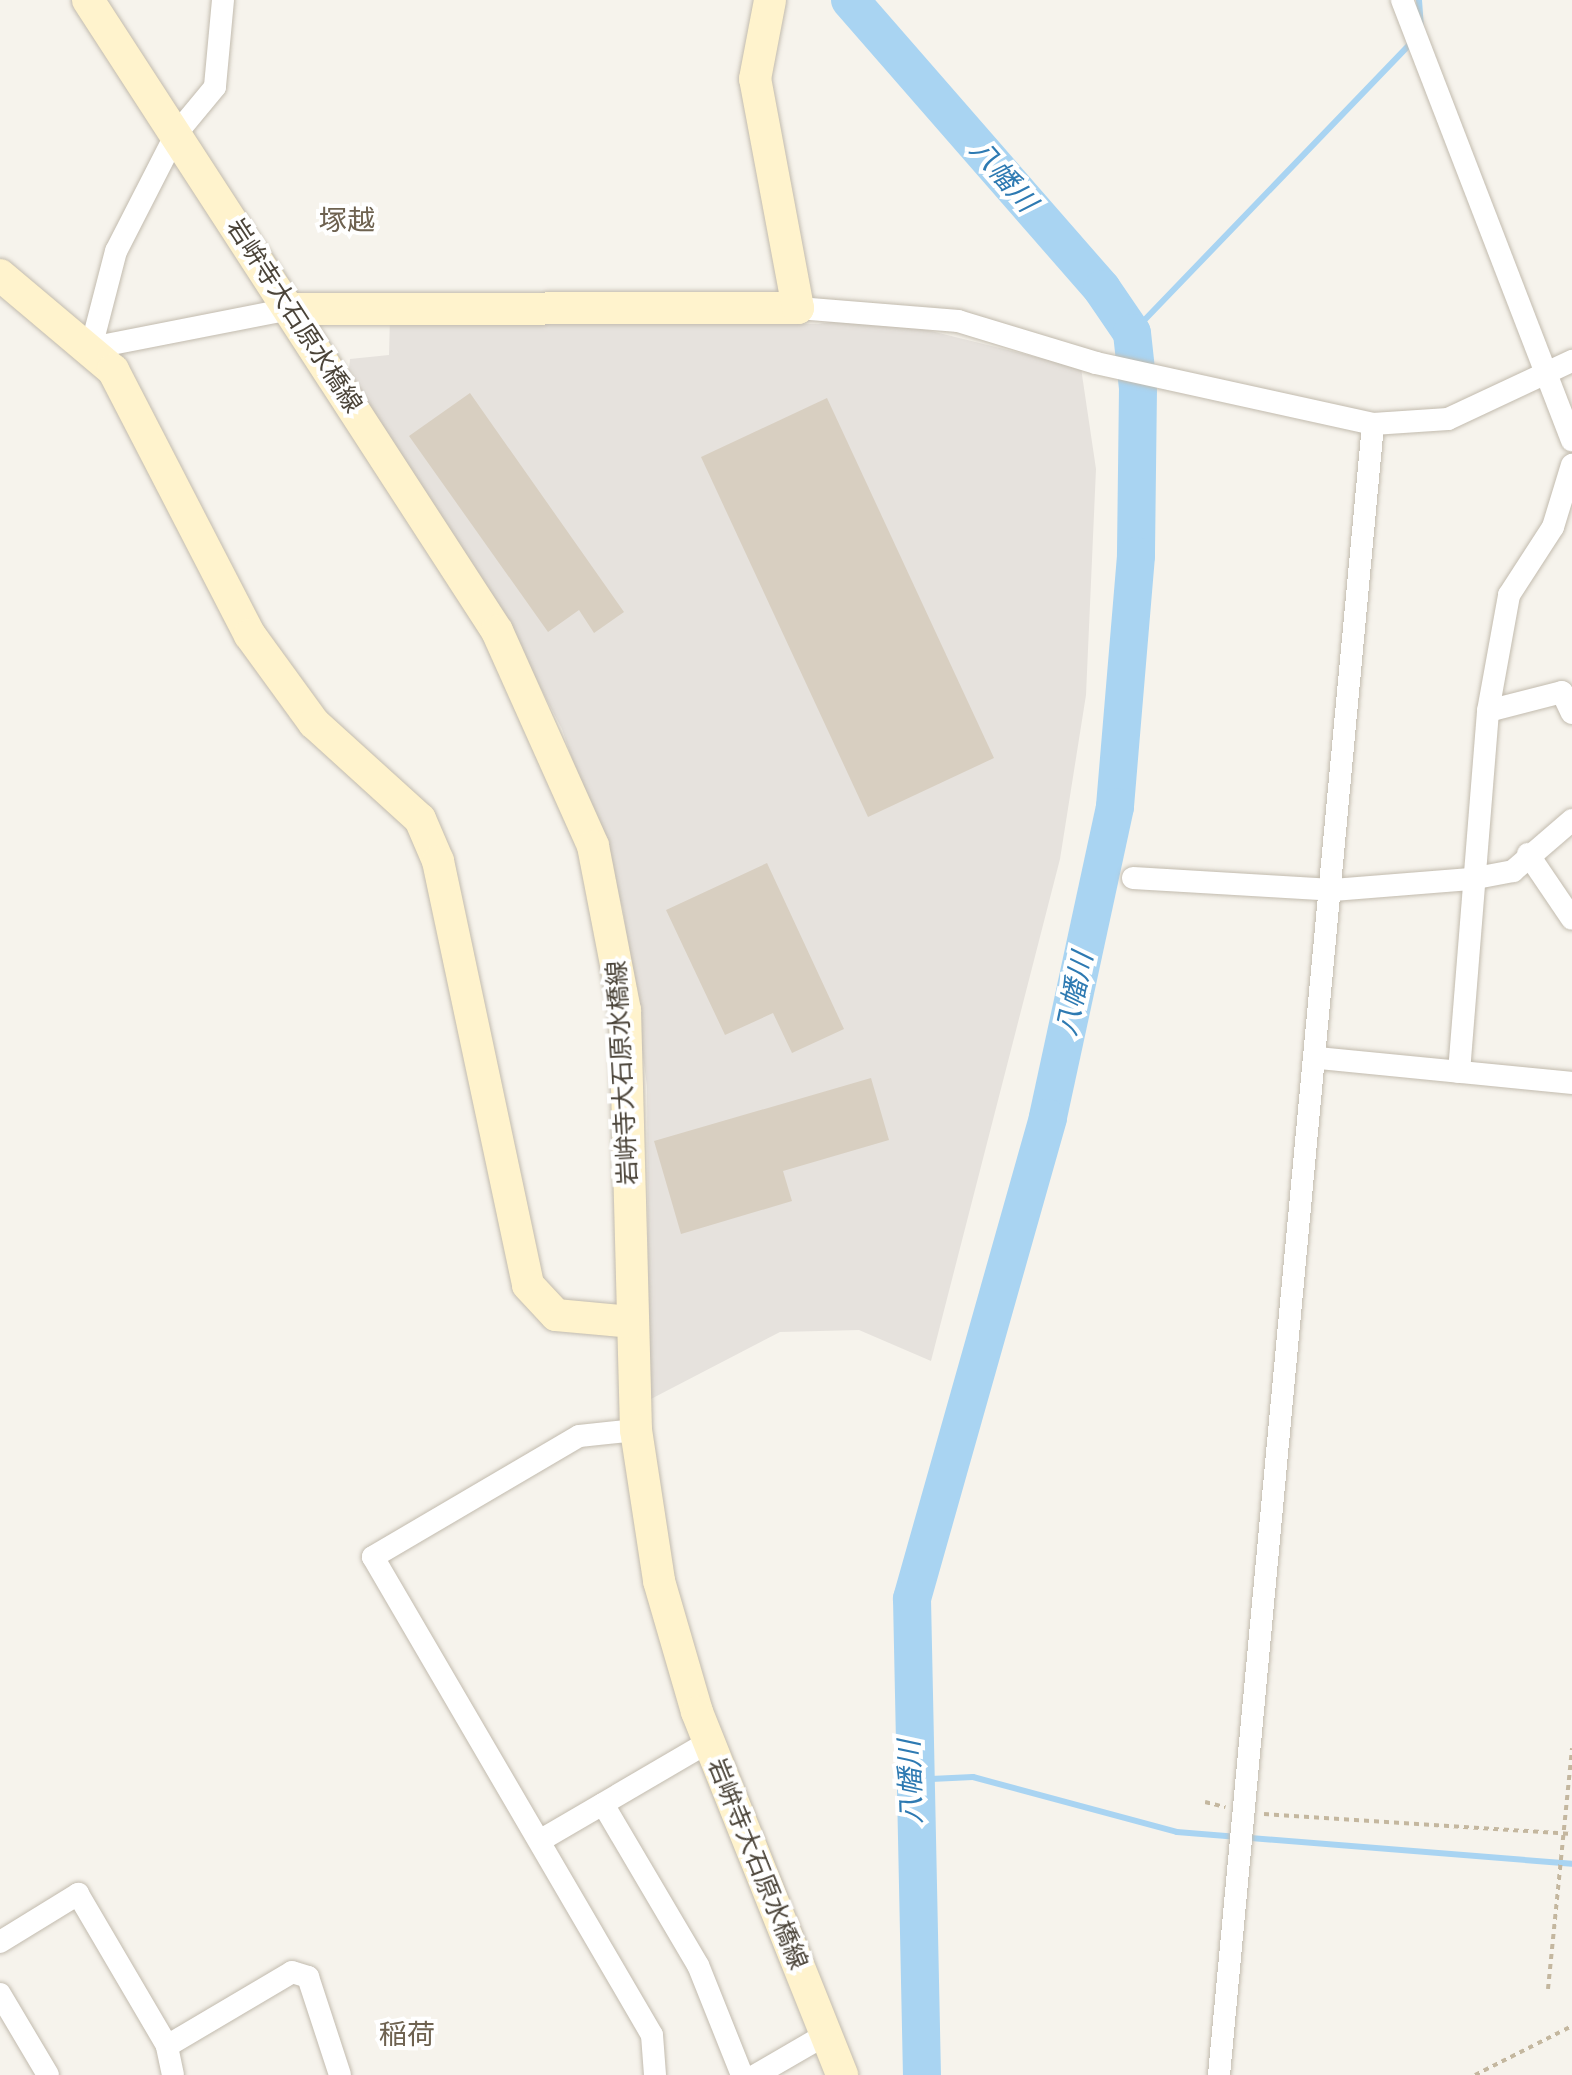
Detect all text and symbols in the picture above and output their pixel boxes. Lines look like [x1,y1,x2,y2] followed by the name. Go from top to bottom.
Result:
[963,133,1043,219] water label: 八幡川
[319,204,375,238] district label: 塚越
[220,213,368,419] street label: 岩峅寺大石原水橋線
[1050,949,1100,1039] water label: 八幡川
[602,960,644,1186] street label: 岩峅寺大石原水橋線
[893,1739,929,1825] water label: 八幡川
[701,1754,813,1974] street label: 岩峅寺大石原水橋線
[379,2018,435,2052] district label: 稲荷

